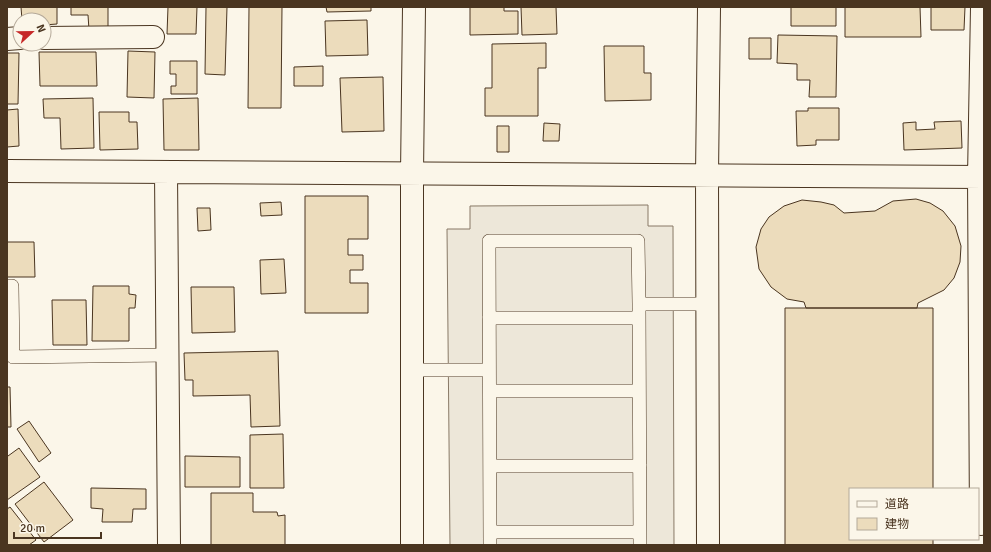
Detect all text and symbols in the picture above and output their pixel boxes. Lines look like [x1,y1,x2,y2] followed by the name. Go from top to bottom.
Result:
[12,12,52,52] north arrow
[33,22,48,34] text: N
[849,488,979,540] legend
[885,497,909,512] text: 道路
[14,514,101,540] scale bar
[885,517,909,532] text: 建物
[20,521,45,536] text: 20 m

